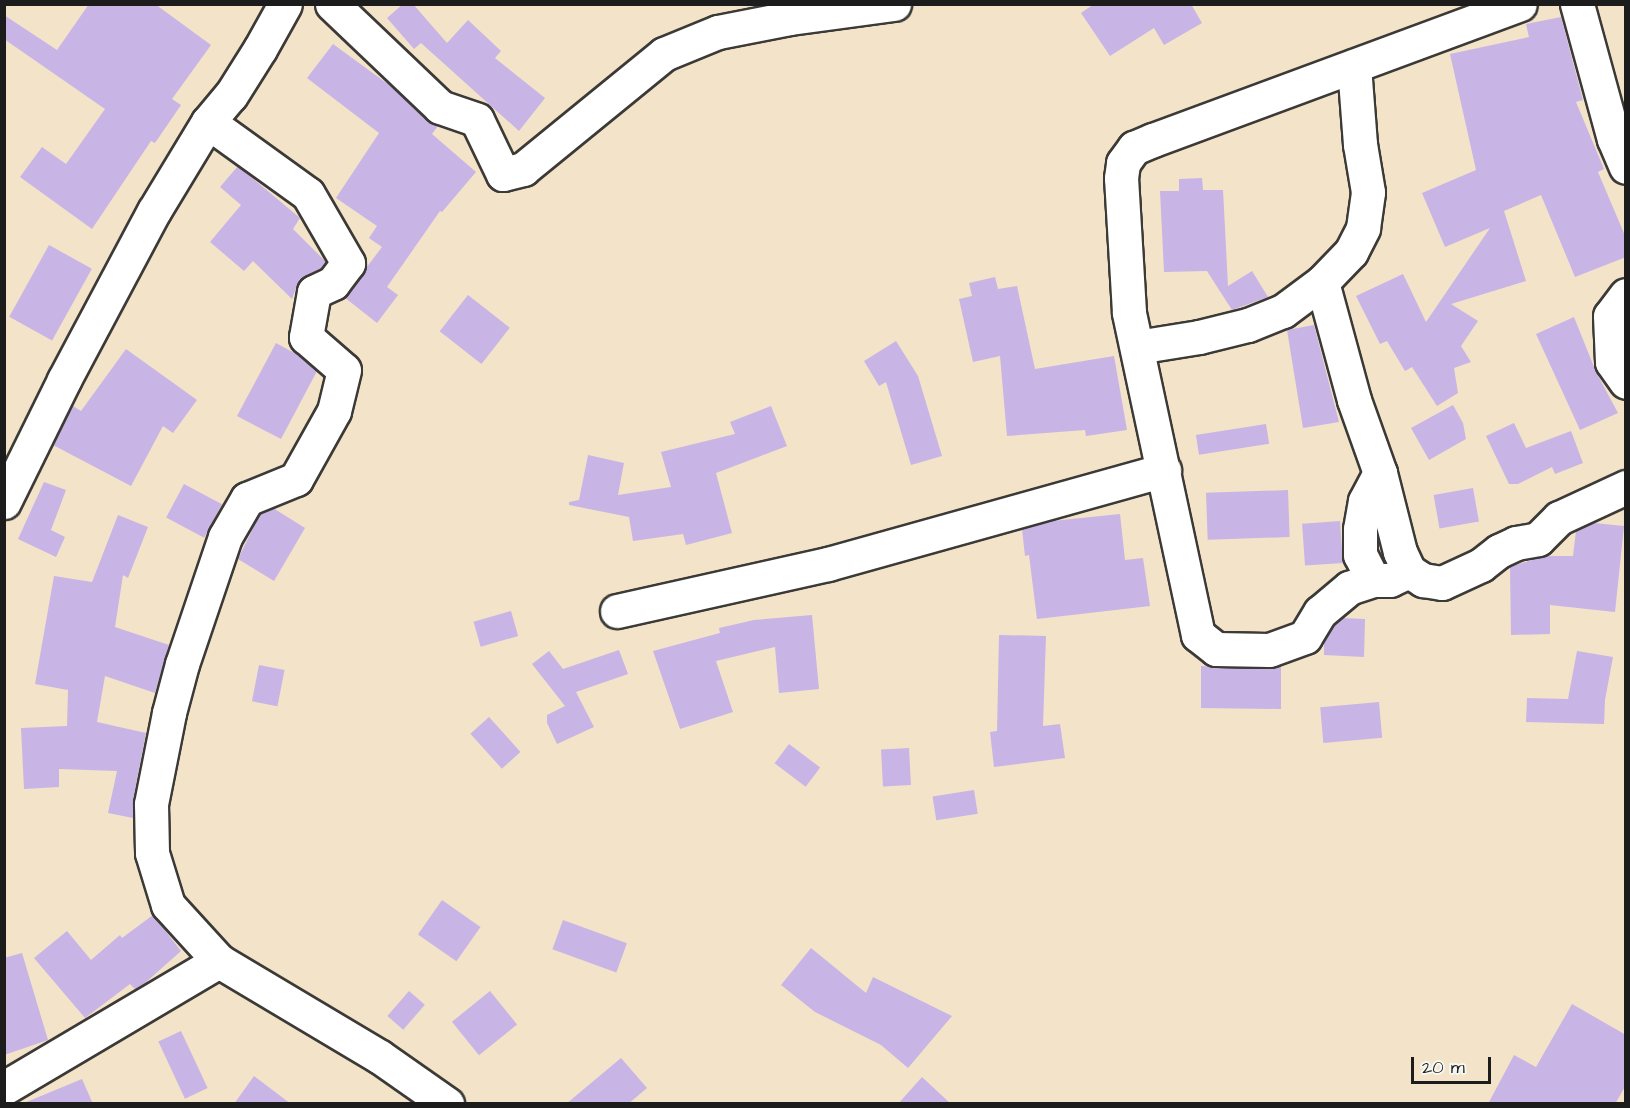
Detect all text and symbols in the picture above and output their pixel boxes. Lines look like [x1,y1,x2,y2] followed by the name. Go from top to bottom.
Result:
[1414,1045,1494,1083] scale bar
[1422,1055,1465,1080] text: 20 m

